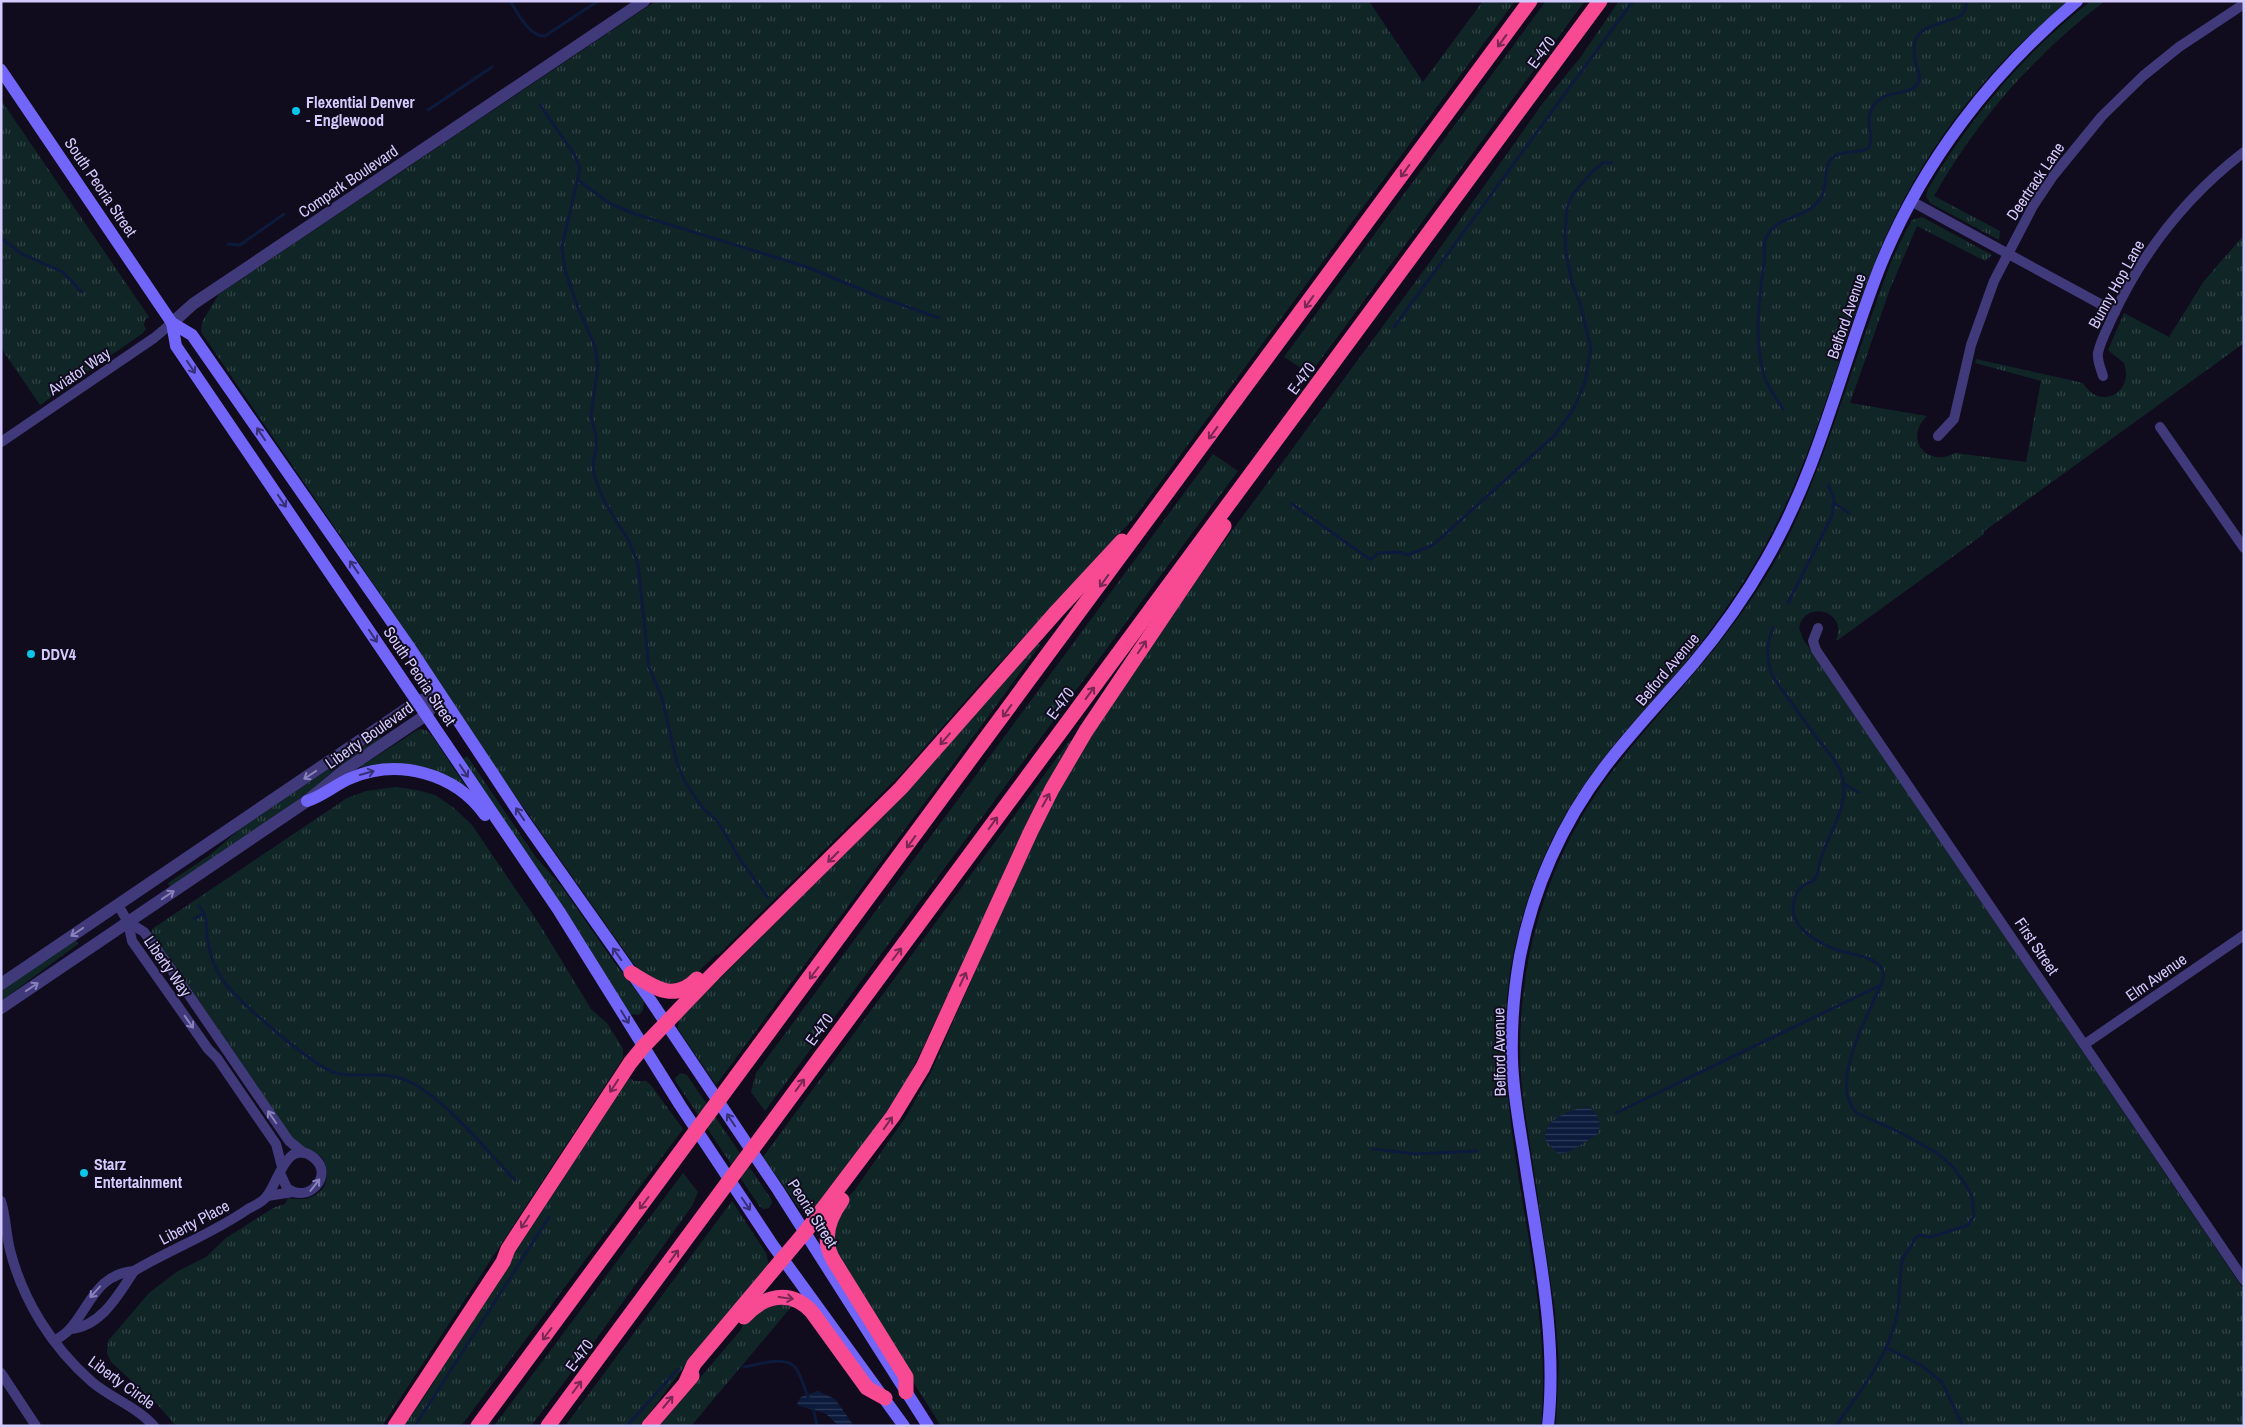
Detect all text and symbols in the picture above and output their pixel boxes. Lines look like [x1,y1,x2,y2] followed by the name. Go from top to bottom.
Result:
[1522,31,1560,73] street label: E-470
[1496,33,1507,47] one-way arrow
[306,91,416,131] place label: Flexential Denver - Englewood
[290,105,302,117] marker: Flexential Denver - Englewood
[60,133,143,241] street label: South Peoria Street
[2001,138,2069,224] street label: Deertrack Lane
[294,139,402,223] street label: Compark Boulevard
[1400,164,1410,178] one-way arrow
[2083,236,2149,332] street label: Bunny Hop Lane
[1821,270,1871,362] street label: Belford Avenue
[1304,295,1314,309] one-way arrow
[43,342,115,400] street label: Aviator Way
[1282,357,1320,399] street label: E-470
[186,360,196,374] one-way arrow
[1207,426,1218,439] one-way arrow
[256,427,266,441] one-way arrow
[277,494,287,508] one-way arrow
[349,561,359,575] one-way arrow
[1099,574,1109,588] one-way arrow
[379,622,462,730] street label: South Peoria Street
[1630,628,1704,710] street label: Belford Avenue
[368,629,379,643] one-way arrow
[1137,641,1147,655] one-way arrow
[41,643,77,665] place label: DDV4
[25,648,37,660] marker: DDV4
[1041,682,1079,724] street label: E-470
[1084,687,1095,700] one-way arrow
[321,696,417,774] street label: Liberty Boulevard
[1002,704,1012,718] one-way arrow
[939,732,950,745] one-way arrow
[459,764,469,778] one-way arrow
[358,767,374,777] one-way arrow
[303,770,317,780] one-way arrow
[1042,793,1052,807] one-way arrow
[515,808,525,822] one-way arrow
[988,816,998,830] one-way arrow
[905,835,916,848] one-way arrow
[827,850,839,863] one-way arrow
[161,890,175,900] one-way arrow
[2010,913,2064,979] street label: First Street
[71,927,85,937] one-way arrow
[139,931,197,1001] street label: Liberty Way
[612,947,622,961] one-way arrow
[891,948,902,961] one-way arrow
[2121,948,2191,1006] street label: Elm Avenue
[809,966,819,980] one-way arrow
[959,972,969,987] one-way arrow
[25,982,39,992] one-way arrow
[1487,1007,1511,1097] street label: Belford Avenue
[800,1008,838,1050] street label: E-470
[620,1010,630,1024] one-way arrow
[184,1015,194,1029] one-way arrow
[795,1078,805,1092] one-way arrow
[609,1079,619,1093] one-way arrow
[267,1110,277,1124] one-way arrow
[726,1114,736,1128] one-way arrow
[883,1116,893,1130] one-way arrow
[94,1153,183,1193] place label: Starz Entertainment
[78,1167,90,1179] marker: Starz Entertainment
[783,1175,843,1252] street label: Peoria Street
[310,1178,321,1191] one-way arrow
[155,1194,233,1250] street label: Liberty Place
[639,1196,649,1210] one-way arrow
[740,1197,751,1211] one-way arrow
[520,1215,530,1229] one-way arrow
[669,1249,679,1263] one-way arrow
[89,1286,101,1299] one-way arrow
[778,1293,794,1303] one-way arrow
[542,1327,553,1340] one-way arrow
[560,1334,598,1376] street label: E-470
[84,1350,160,1414] street label: Liberty Circle
[572,1381,583,1394] one-way arrow
[663,1396,674,1409] one-way arrow

